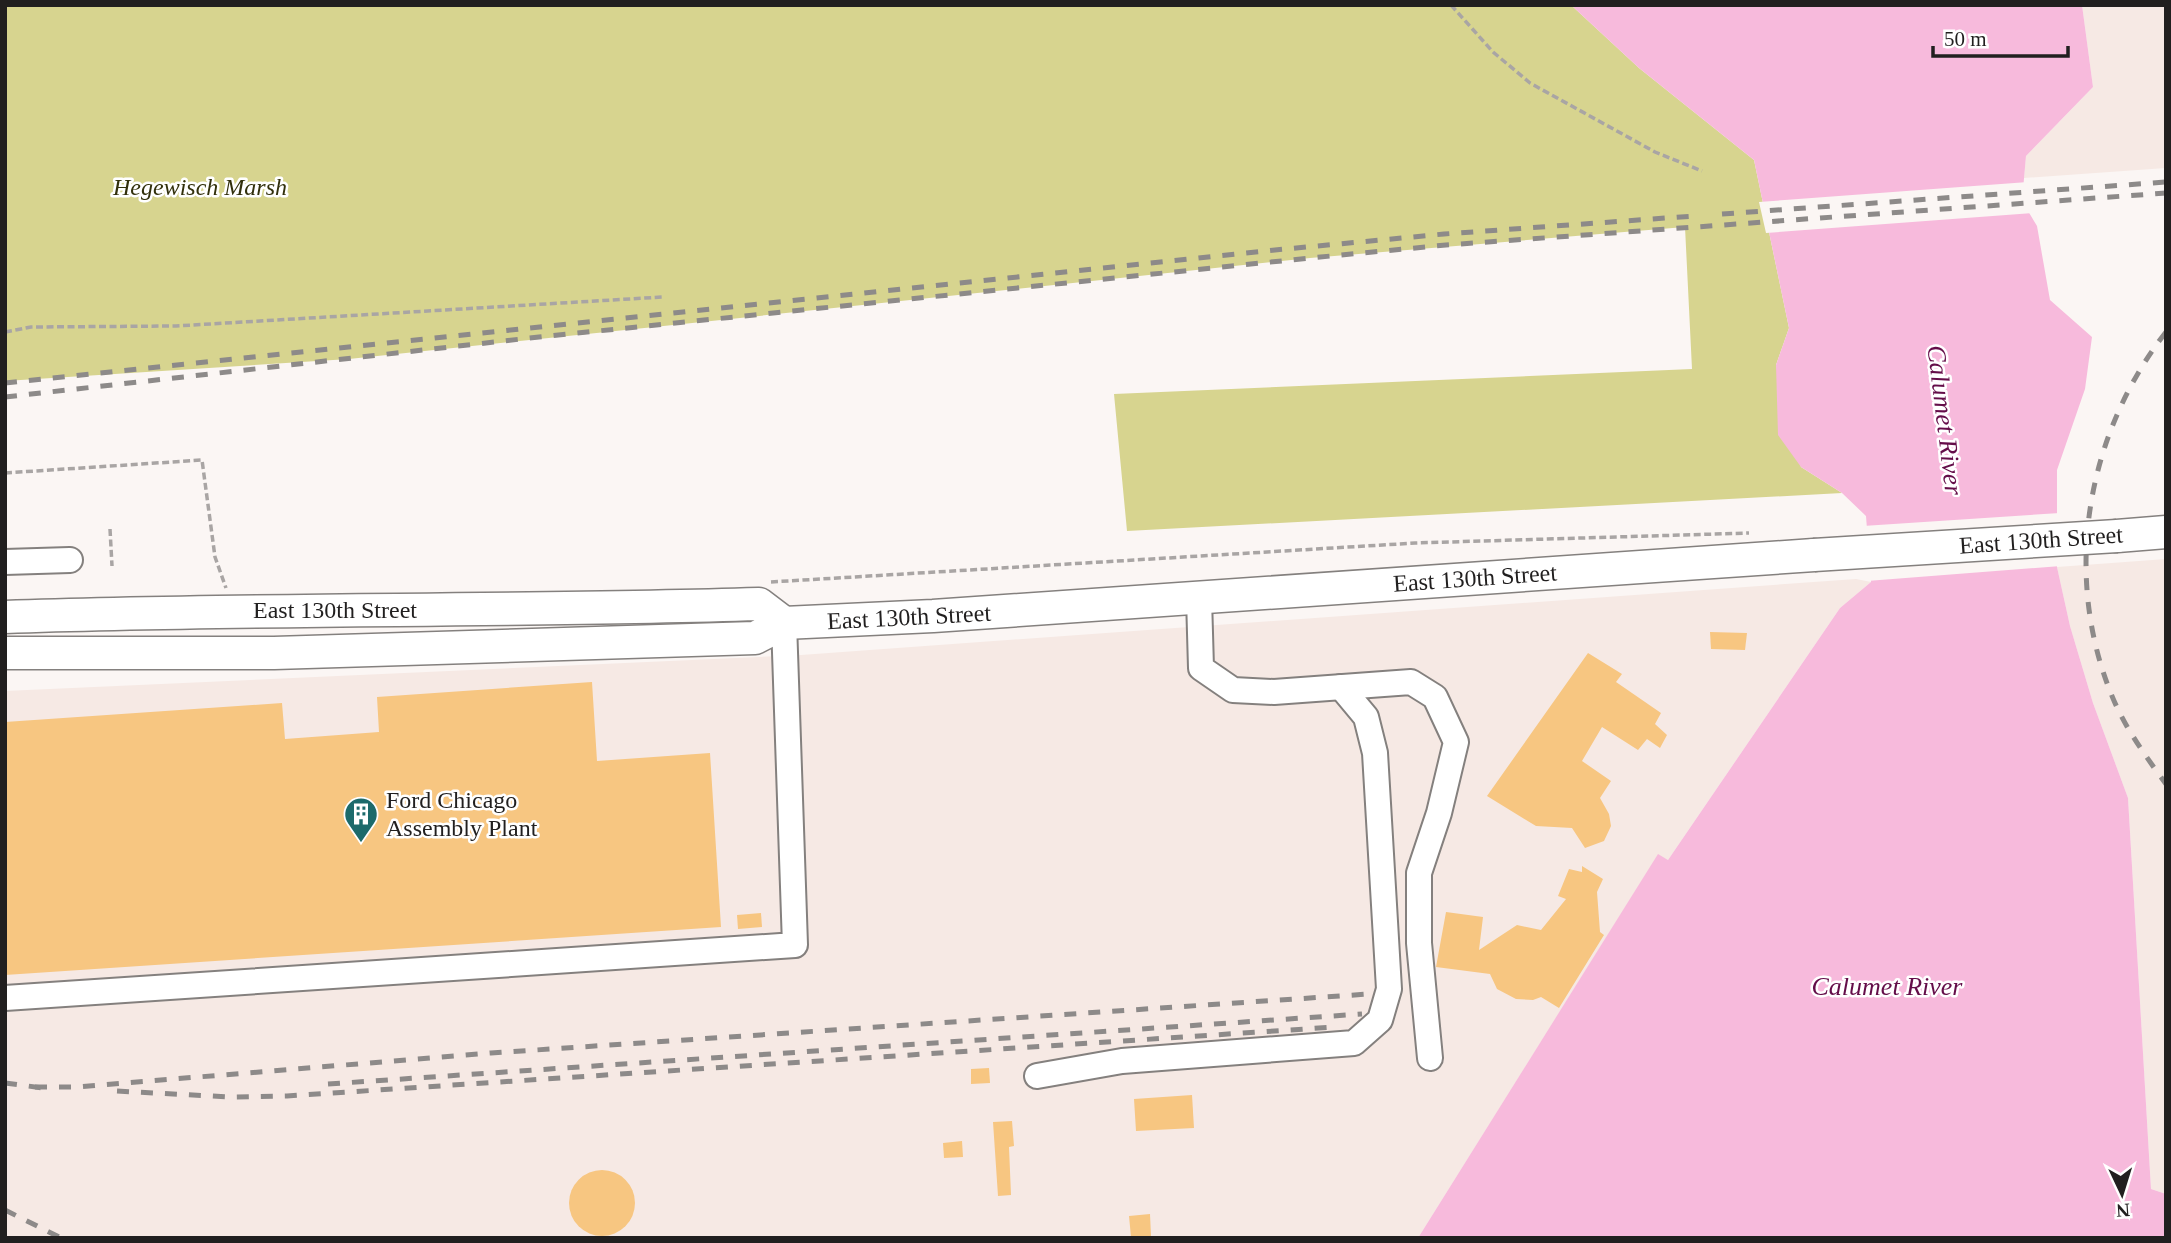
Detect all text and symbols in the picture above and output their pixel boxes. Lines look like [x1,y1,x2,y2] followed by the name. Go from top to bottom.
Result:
[1933,14,2068,58] scale bar
[1944,27,1987,51] text: 50 m
[112,174,287,200] park label: Hegewisch Marsh
[1921,343,1969,498] water label: Calumet River
[1958,521,2124,559] street label: East 130th Street
[1392,559,1558,597] street label: East 130th Street
[253,597,417,623] street label: East 130th Street
[826,600,992,634] street label: East 130th Street
[386,787,538,841] place label: Ford Chicago Assembly Plant
[342,795,380,844] building icon: Ford Chicago Assembly Plant
[1812,972,1963,1001] water label: Calumet River
[2087,1159,2157,1229] north arrow
[2115,1200,2131,1221] text: N

